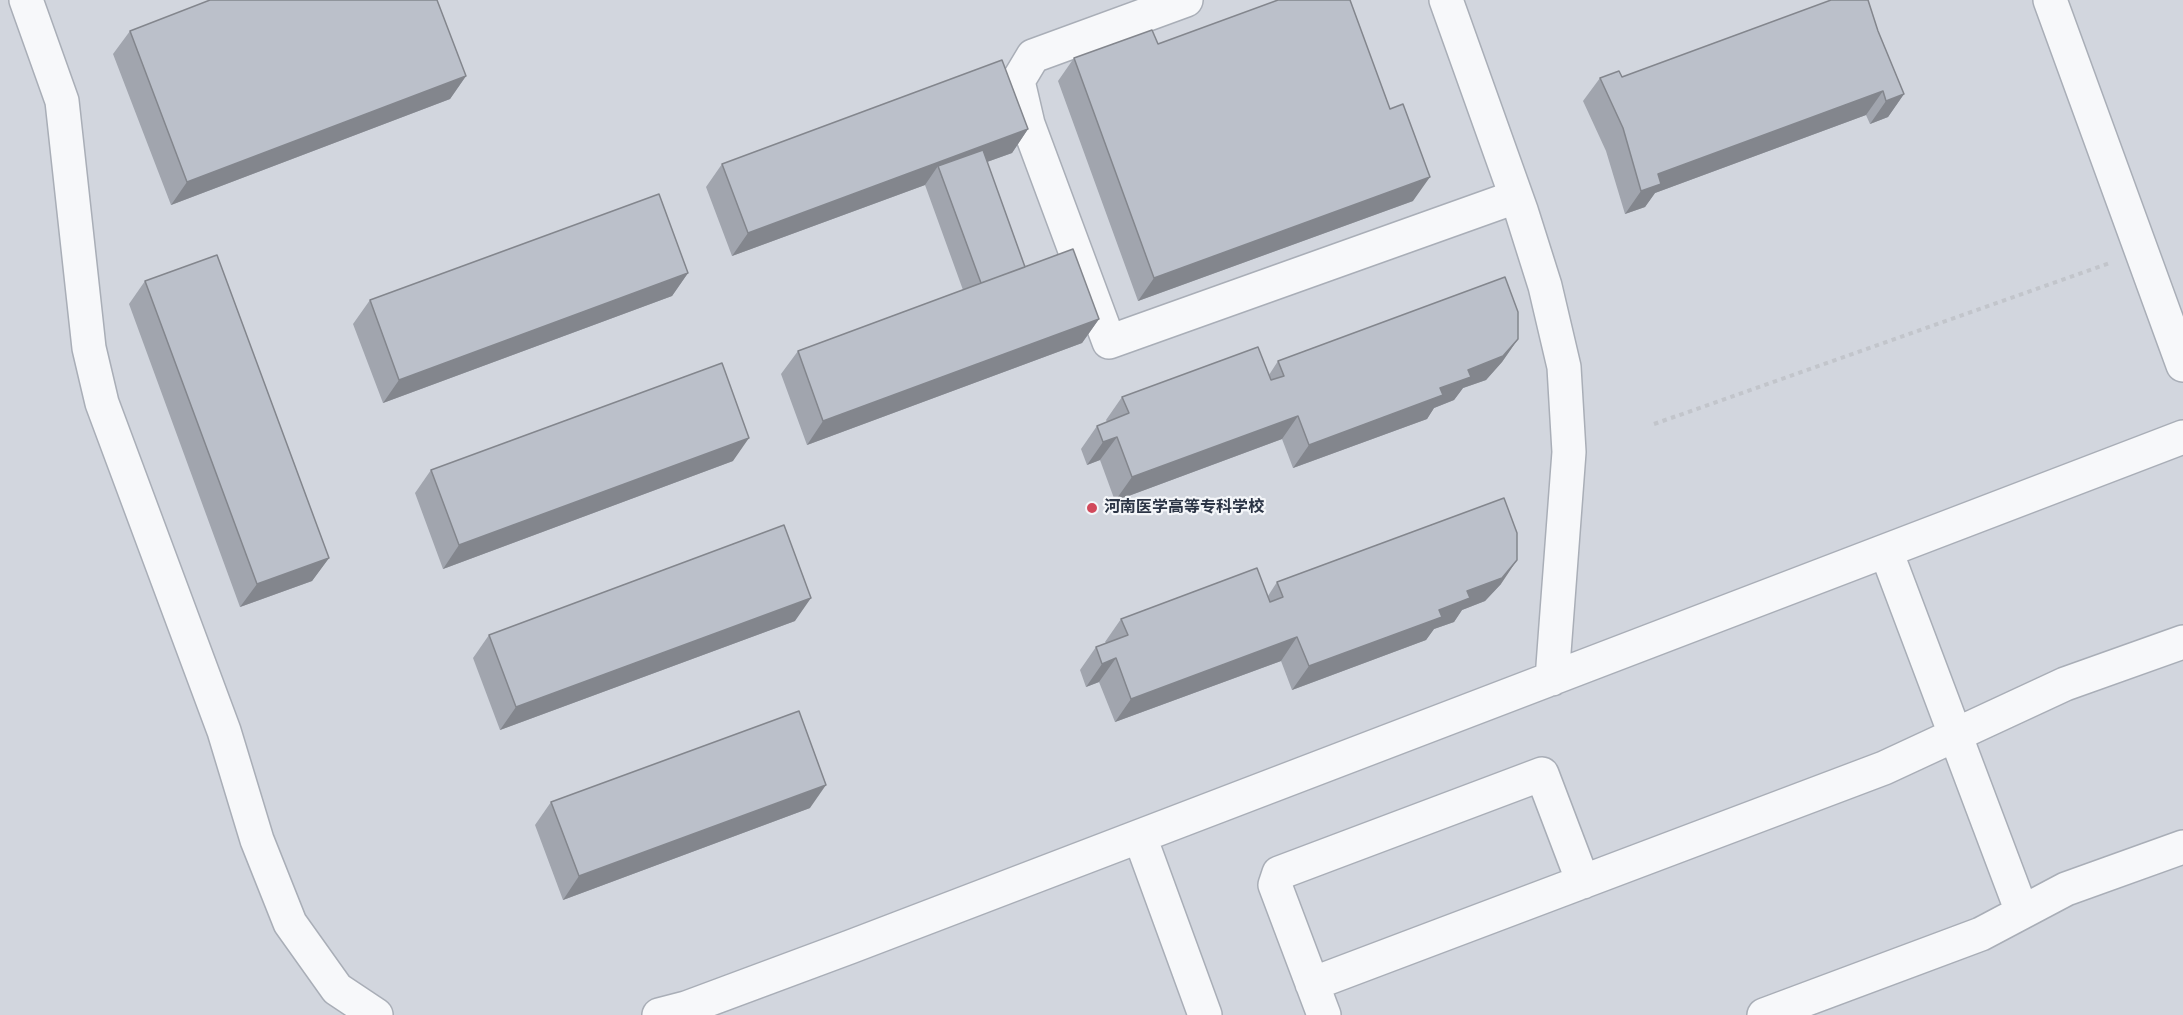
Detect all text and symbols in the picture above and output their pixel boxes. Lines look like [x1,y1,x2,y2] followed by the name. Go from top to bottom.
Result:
[1104,498,1264,518] place label: 河南医学高等专科学校
[1085,501,1099,515] marker: 河南医学高等专科学校

